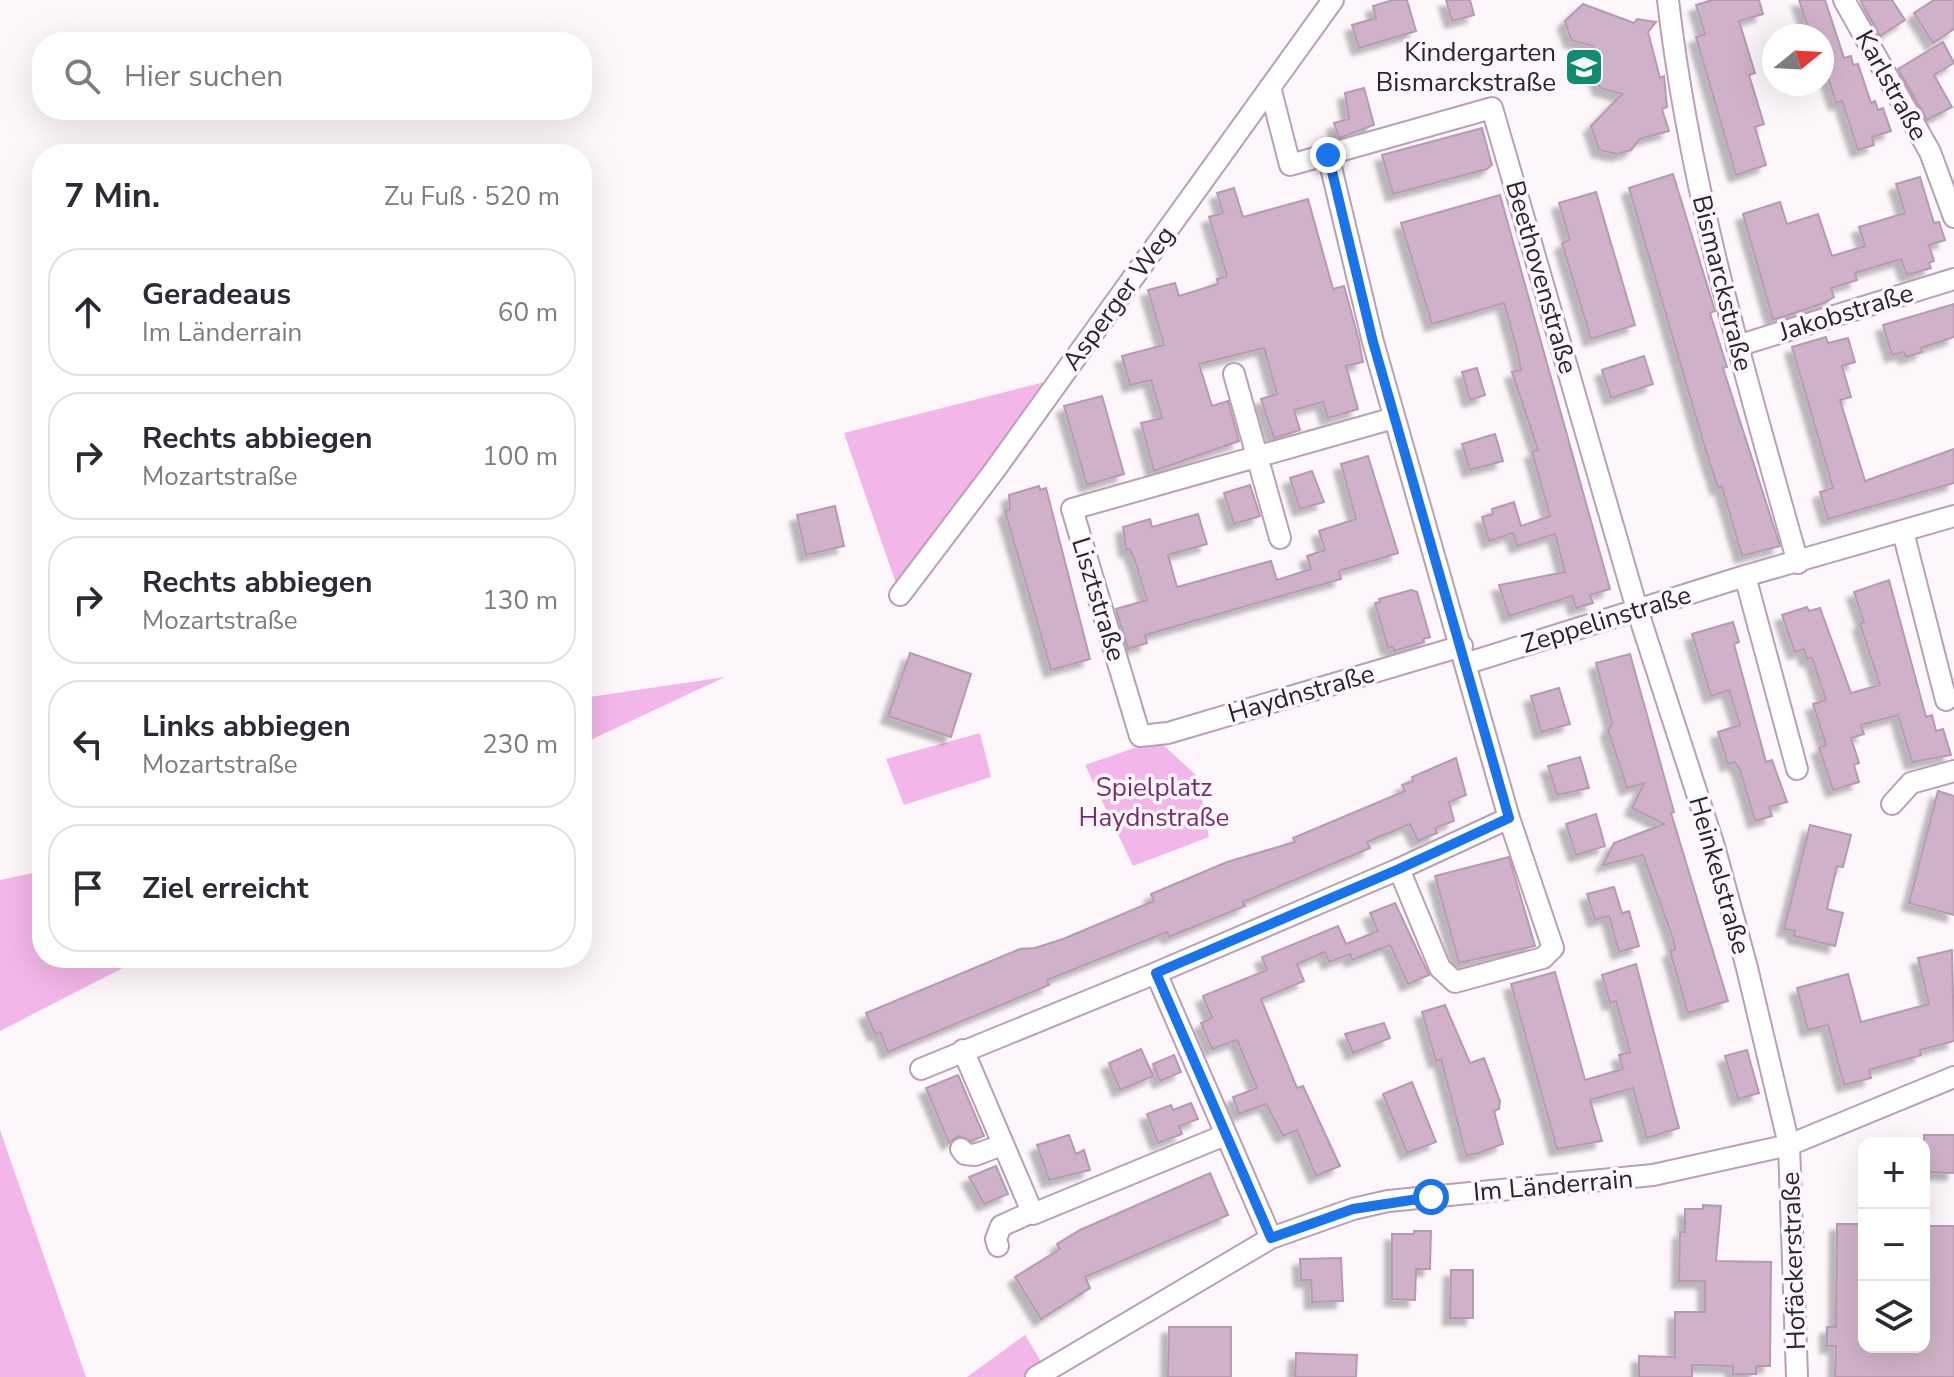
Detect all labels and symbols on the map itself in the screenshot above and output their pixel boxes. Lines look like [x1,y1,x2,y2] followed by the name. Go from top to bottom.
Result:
[1762,24,1834,96] north arrow
[1847,24,1936,147] street label: Karlstraße
[1376,35,1556,100] place label: Kindergarten Bismarckstraße
[1563,46,1605,88] school or university icon: Kindergarten Bismarckstraße
[1310,137,1346,173] route end
[1497,176,1586,378] street label: Beethovenstraße
[1684,191,1761,375] street label: Bismarckstraße
[1054,219,1183,378] street label: Asperger Weg
[1774,275,1918,350] street label: Jakobstraße
[1063,533,1134,665] street label: Lisztstraße
[1517,577,1695,662] street label: Zeppelinstraße
[1224,656,1378,731] street label: Haydnstraße
[1079,770,1229,835] park label: Spielplatz Haydnstraße
[1680,792,1759,958] street label: Heinkelstraße
[1472,1161,1634,1210] street label: Im Länderrain
[1773,1171,1814,1351] street label: Hofäckerstraße
[1413,1179,1449,1215] route start

